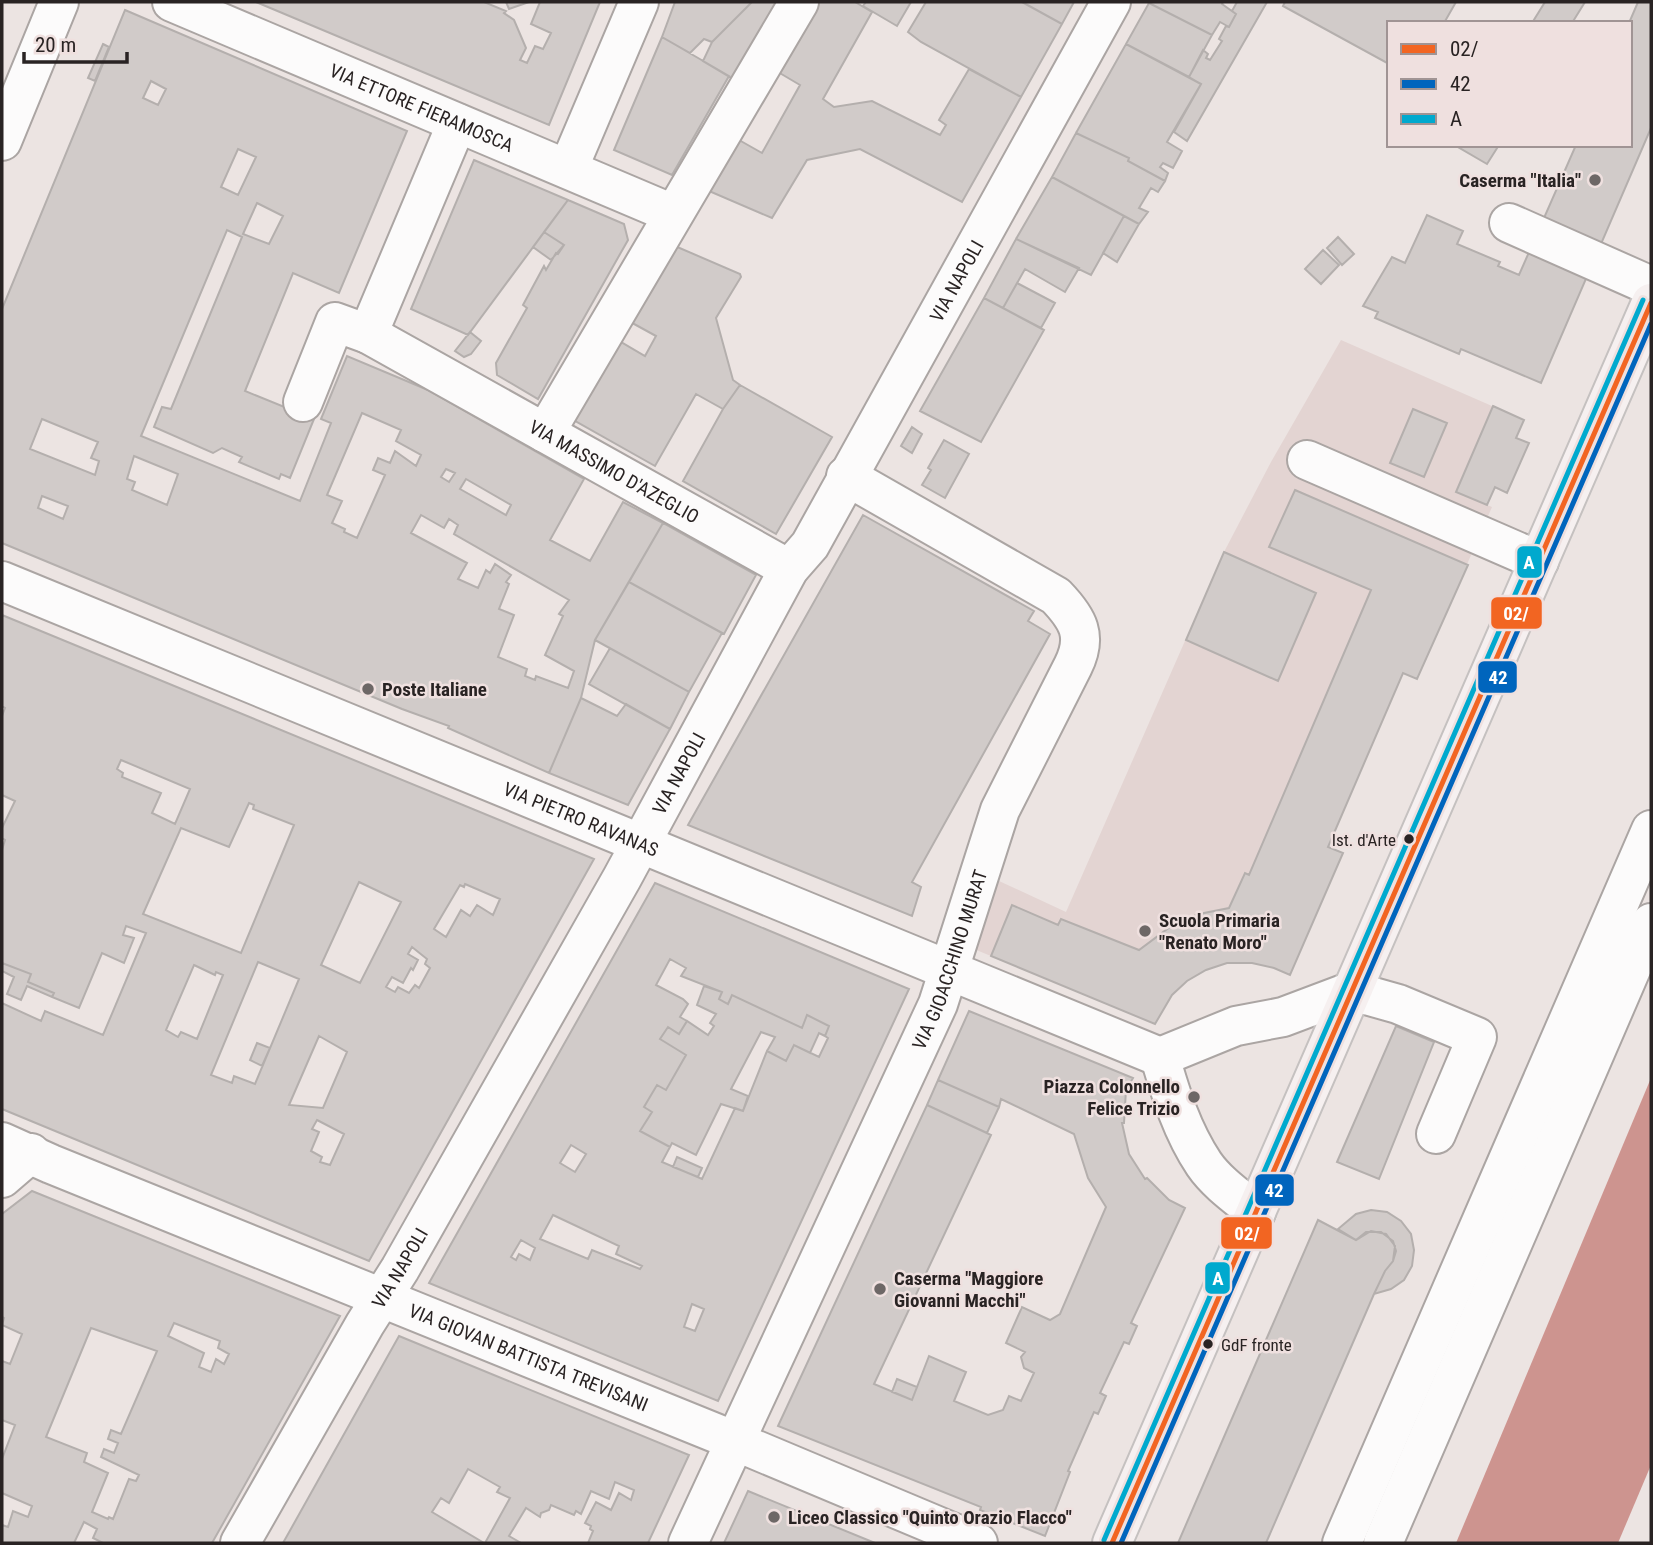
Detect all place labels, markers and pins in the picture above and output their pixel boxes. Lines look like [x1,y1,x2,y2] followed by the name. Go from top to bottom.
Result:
[1459,169,1581,192] place label: Caserma "Italia"
[1587,172,1603,188] marker: Caserma "Italia"
[382,678,487,701] place label: Poste Italiane
[360,681,376,697] marker: Poste Italiane
[1332,830,1396,850] place label: Ist. d'Arte
[1402,832,1416,846] marker: Ist. d'Arte
[1159,909,1280,954] place label: Scuola Primaria "Renato Moro"
[1137,923,1153,939] marker: Scuola Primaria "Renato Moro"
[1044,1075,1180,1120] place label: Piazza Colonnello Felice Trizio
[1186,1089,1202,1105] marker: Piazza Colonnello Felice Trizio
[894,1267,1043,1312] place label: Caserma "Maggiore Giovanni Macchi"
[872,1281,888,1297] marker: Caserma "Maggiore Giovanni Macchi"
[1221,1335,1292,1355] place label: GdF fronte
[1201,1337,1215,1351] marker: GdF fronte
[788,1506,1072,1529] place label: Liceo Classico "Quinto Orazio Flacco"
[766,1509,782,1525] marker: Liceo Classico "Quinto Orazio Flacco"

